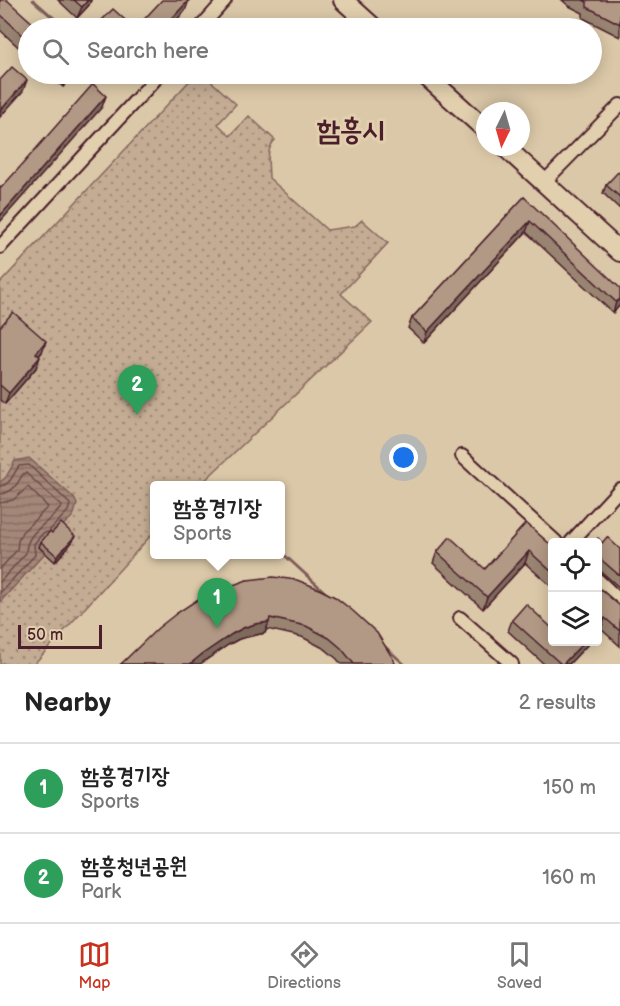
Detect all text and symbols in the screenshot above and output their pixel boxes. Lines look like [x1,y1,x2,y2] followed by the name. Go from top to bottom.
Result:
[18,18,602,84] search box
[39,35,72,68] icon: search
[87,38,209,65] text: Search here
[476,102,530,156] north arrow
[316,114,385,147] district label: 함흥시
[118,366,156,415] pin: 2
[389,443,418,472] your location
[150,481,285,559] popup
[173,495,262,522] text: 함흥경기장
[173,522,232,546] text: Sports
[548,538,602,646] map controls
[548,538,602,592] button: locate
[198,578,236,628] pin: 1
[548,592,602,646] button: layers
[18,622,102,650] scale bar
[27,626,63,645] text: 50 m
[24,688,111,719] text: Nearby
[519,691,596,715] text: 2 results
[81,763,170,790] text: 함흥경기장
[39,776,48,800] text: 1
[543,776,596,800] text: 150 m
[81,790,139,814] text: Sports
[81,853,187,880] text: 함흥청년공원
[38,866,49,890] text: 2
[542,866,596,890] text: 160 m
[81,880,121,904] text: Park
[78,938,111,993] tab: Map
[267,938,341,993] tab: Directions
[497,938,542,993] tab: Saved

